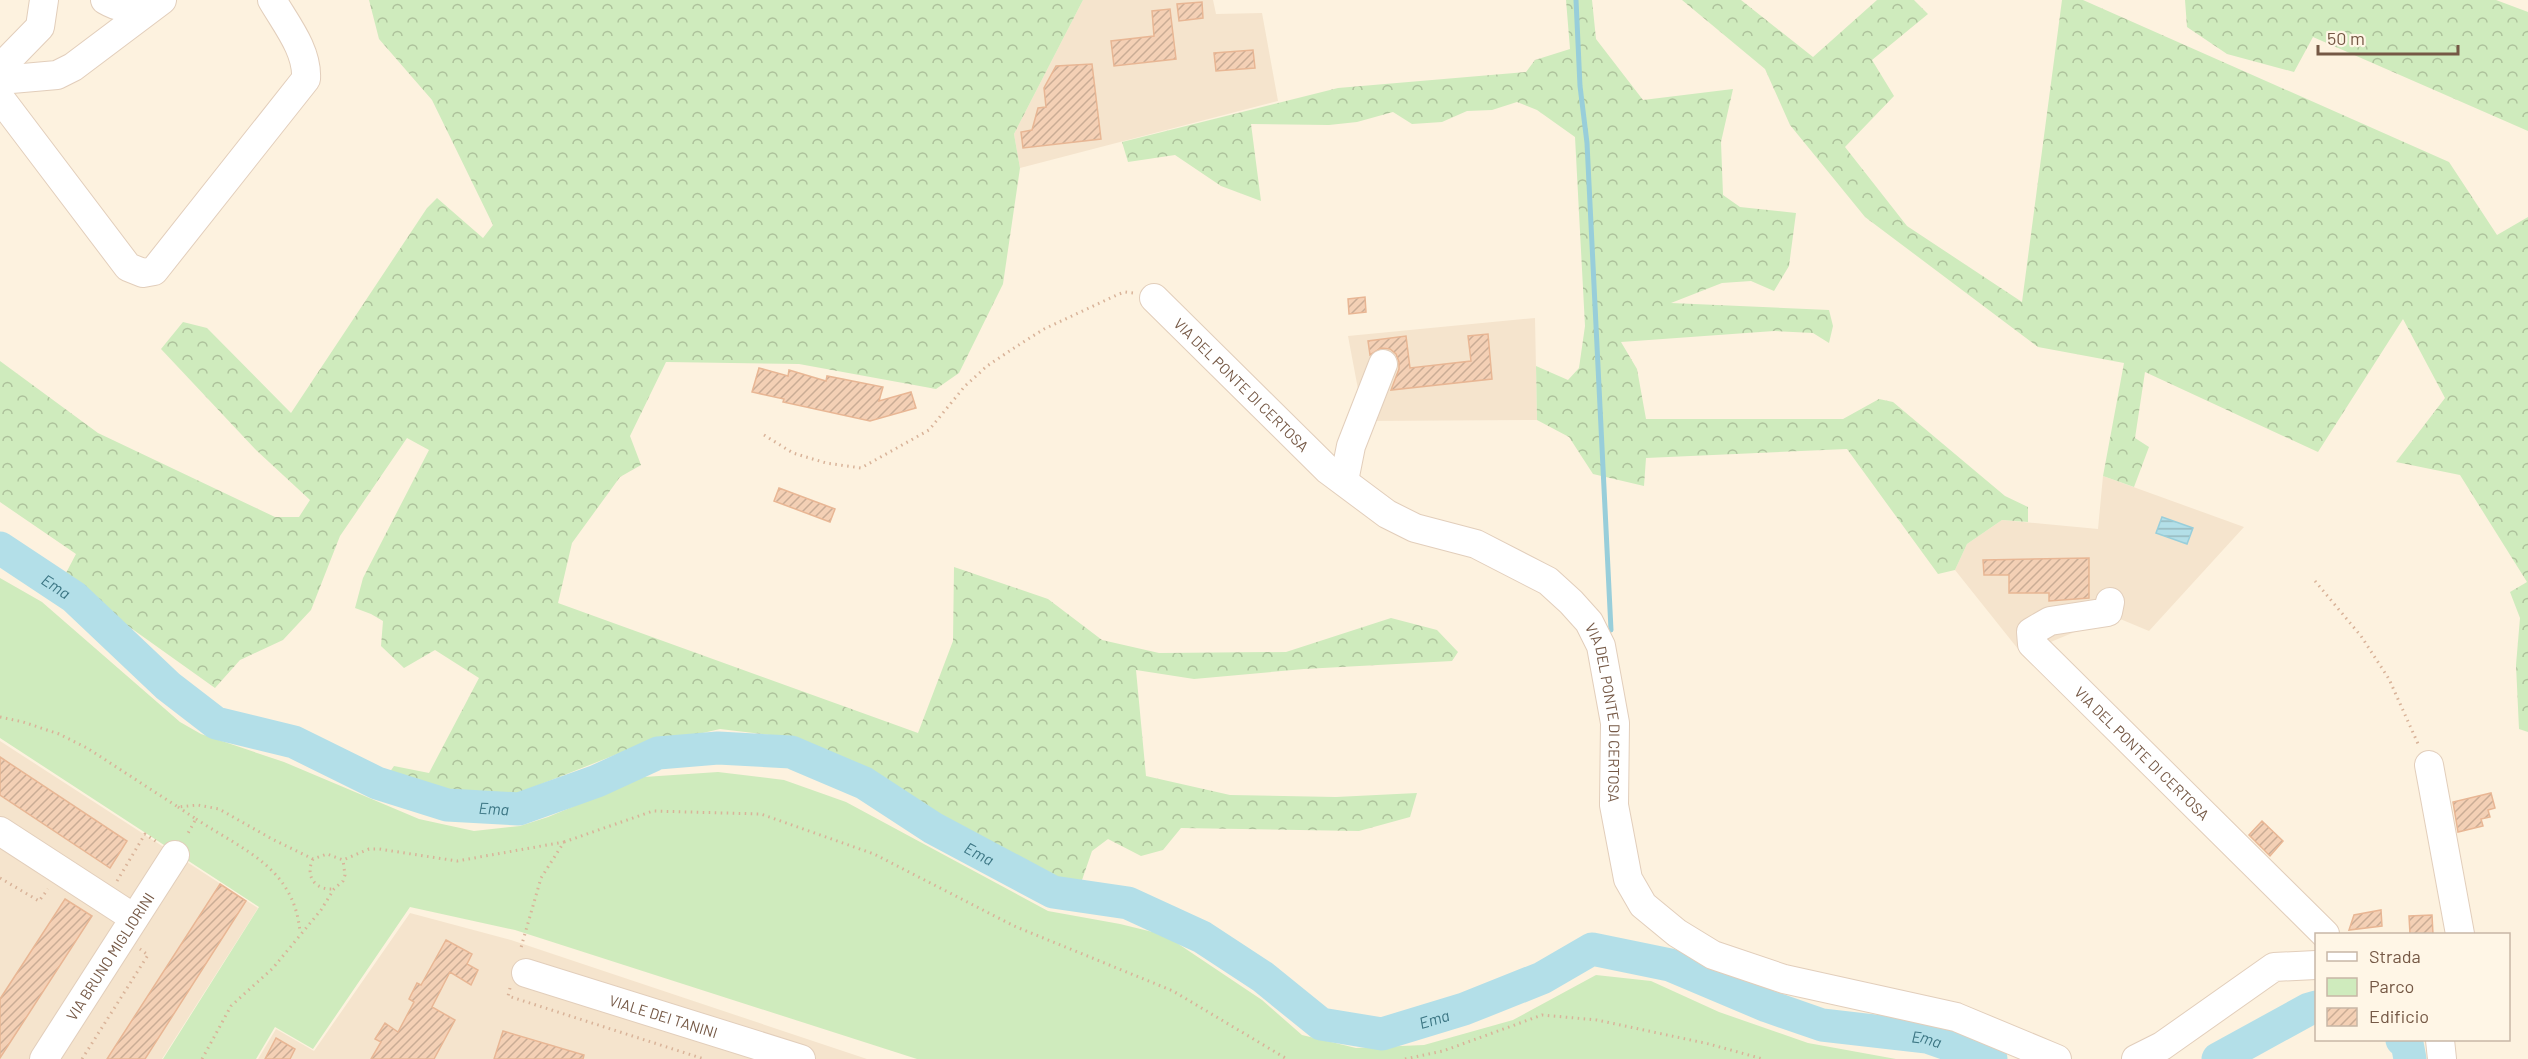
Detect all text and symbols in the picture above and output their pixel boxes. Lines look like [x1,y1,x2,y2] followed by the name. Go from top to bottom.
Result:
[2318,18,2458,56] scale bar
[2327,27,2365,49] text: 50 m
[1170,314,1313,455] street label: VIA DEL PONTE DI CERTOSA
[39,569,75,602] water label: Ema
[1582,620,1624,803] street label: VIA DEL PONTE DI CERTOSA
[2071,683,2213,824] street label: VIA DEL PONTE DI CERTOSA
[478,797,510,818] water label: Ema
[962,837,998,868] water label: Ema
[62,889,158,1024] street label: VIA BRUNO MIGLIORINI
[2315,933,2510,1041] legend
[2369,945,2421,967] text: Strada
[2369,975,2414,997] text: Parco
[607,991,720,1041] street label: VIALE DEI TANINI
[1416,1005,1451,1032] water label: Ema
[2369,1005,2429,1027] text: Edificio
[1911,1026,1945,1051] water label: Ema

